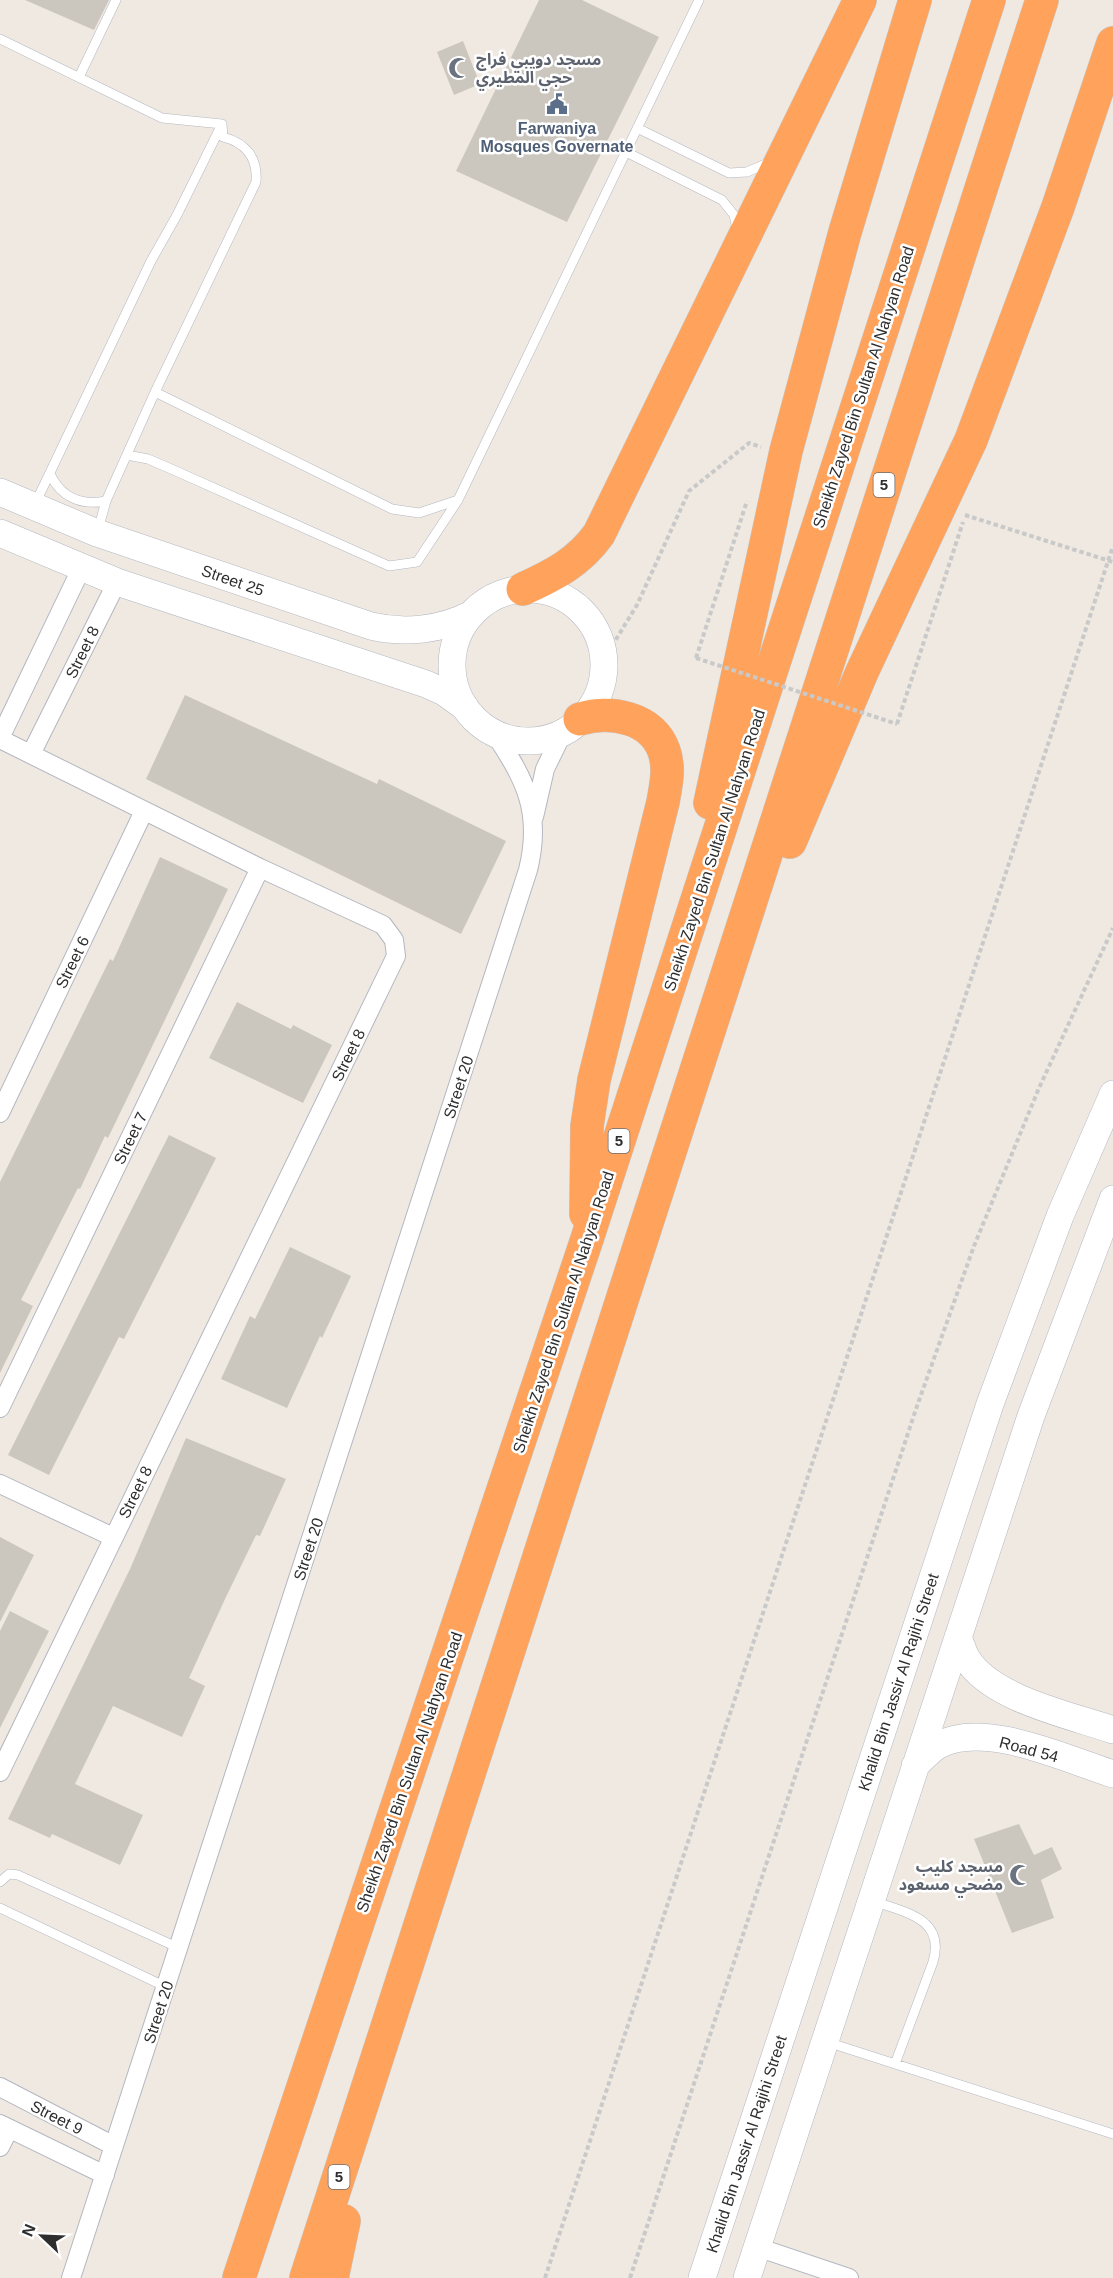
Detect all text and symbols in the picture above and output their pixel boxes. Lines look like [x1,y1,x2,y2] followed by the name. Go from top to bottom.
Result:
[476,51,601,91] place label: مسجد دويبي فراج حجي المطيري
[447,56,471,80] mosque icon: مسجد دويبي فراج حجي المطيري
[545,92,569,116] public building icon: Farwaniya Mosques Governate
[481,120,634,155] place label: Farwaniya Mosques Governate
[810,244,917,530] street label: Sheikh Zayed Bin Sultan Al Nahyan Road
[874,473,894,497] road number: 5
[199,562,266,599] street label: Street 25
[63,623,102,681] street label: Street 8
[661,707,768,993] street label: Sheikh Zayed Bin Sultan Al Nahyan Road
[53,933,92,991] street label: Street 6
[329,1026,368,1084] street label: Street 8
[440,1054,477,1121] street label: Street 20
[111,1109,150,1167] street label: Street 7
[608,1129,630,1153] road number: 5
[510,1169,617,1455] street label: Sheikh Zayed Bin Sultan Al Nahyan Road
[116,1463,155,1521] street label: Street 8
[290,1516,327,1583] street label: Street 20
[855,1571,942,1793] street label: Khalid Bin Jassir Al Rajihi Street
[353,1630,466,1915] street label: Sheikh Zayed Bin Sultan Al Nahyan Road
[997,1733,1060,1766] street label: Road 54
[899,1858,1003,1898] place label: مسجد كليب مضحي مسعود
[1008,1863,1032,1887] mosque icon: مسجد كليب مضحي مسعود
[140,1979,177,2046] street label: Street 20
[703,2033,790,2255] street label: Khalid Bin Jassir Al Rajihi Street
[28,2097,86,2138] street label: Street 9
[328,2165,350,2189] road number: 5
[12,2206,72,2266] north arrow
[19,2222,39,2239] text: N

